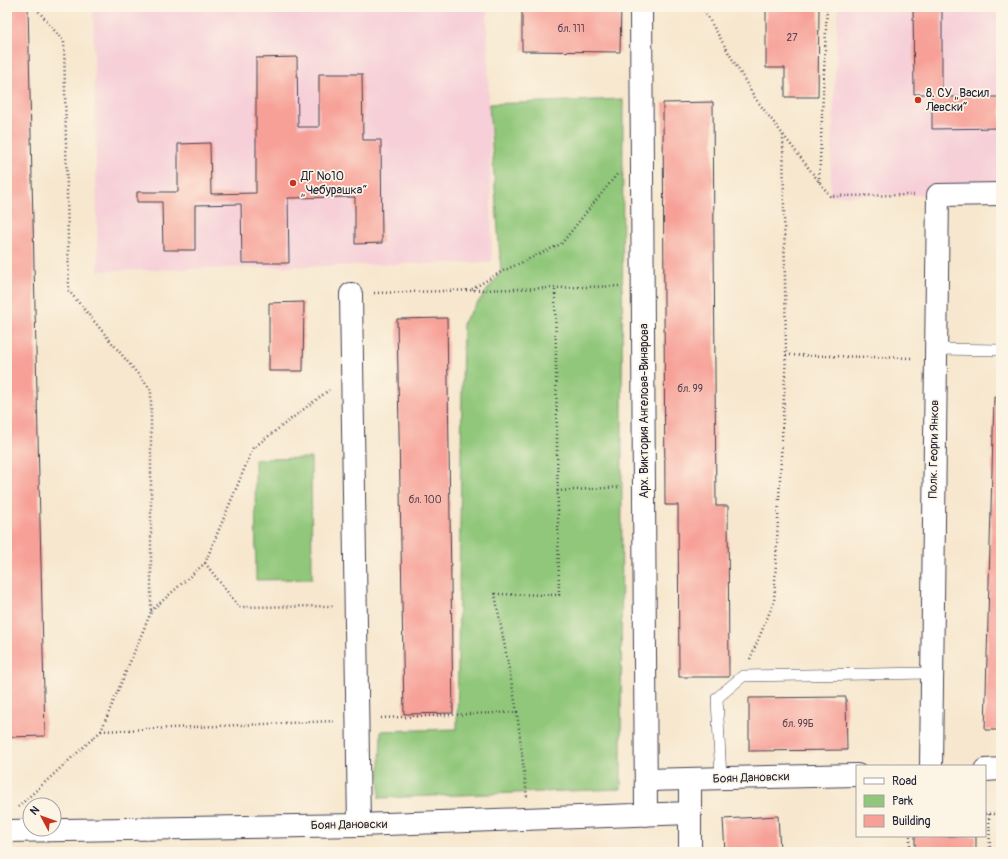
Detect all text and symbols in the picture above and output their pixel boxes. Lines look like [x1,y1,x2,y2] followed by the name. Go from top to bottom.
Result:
[557,23,585,35] house number: бл. 111
[787,32,798,44] house number: 27
[925,86,989,115] place label: 8. СУ „Васил Левски“
[913,95,923,105] marker: 8. СУ „Васил Левски“
[300,169,367,198] place label: ДГ №10 „Чебурашка“
[288,178,298,188] marker: ДГ №10 „Чебурашка“
[637,323,652,499] street label: Арх. Виктория Ангелова-Винарова
[677,383,703,395] house number: бл. 99
[926,399,942,498] street label: Полк. Георги Янков
[409,494,442,506] house number: бл. 100
[782,718,814,730] house number: бл. 99Б
[856,765,986,837] legend
[712,769,790,787] street label: Боян Дановски
[892,774,917,789] text: Road
[892,794,913,809] text: Park
[22,797,62,837] north arrow
[27,803,43,818] text: N
[892,814,931,829] text: Building
[311,817,388,833] street label: Боян Дановски

